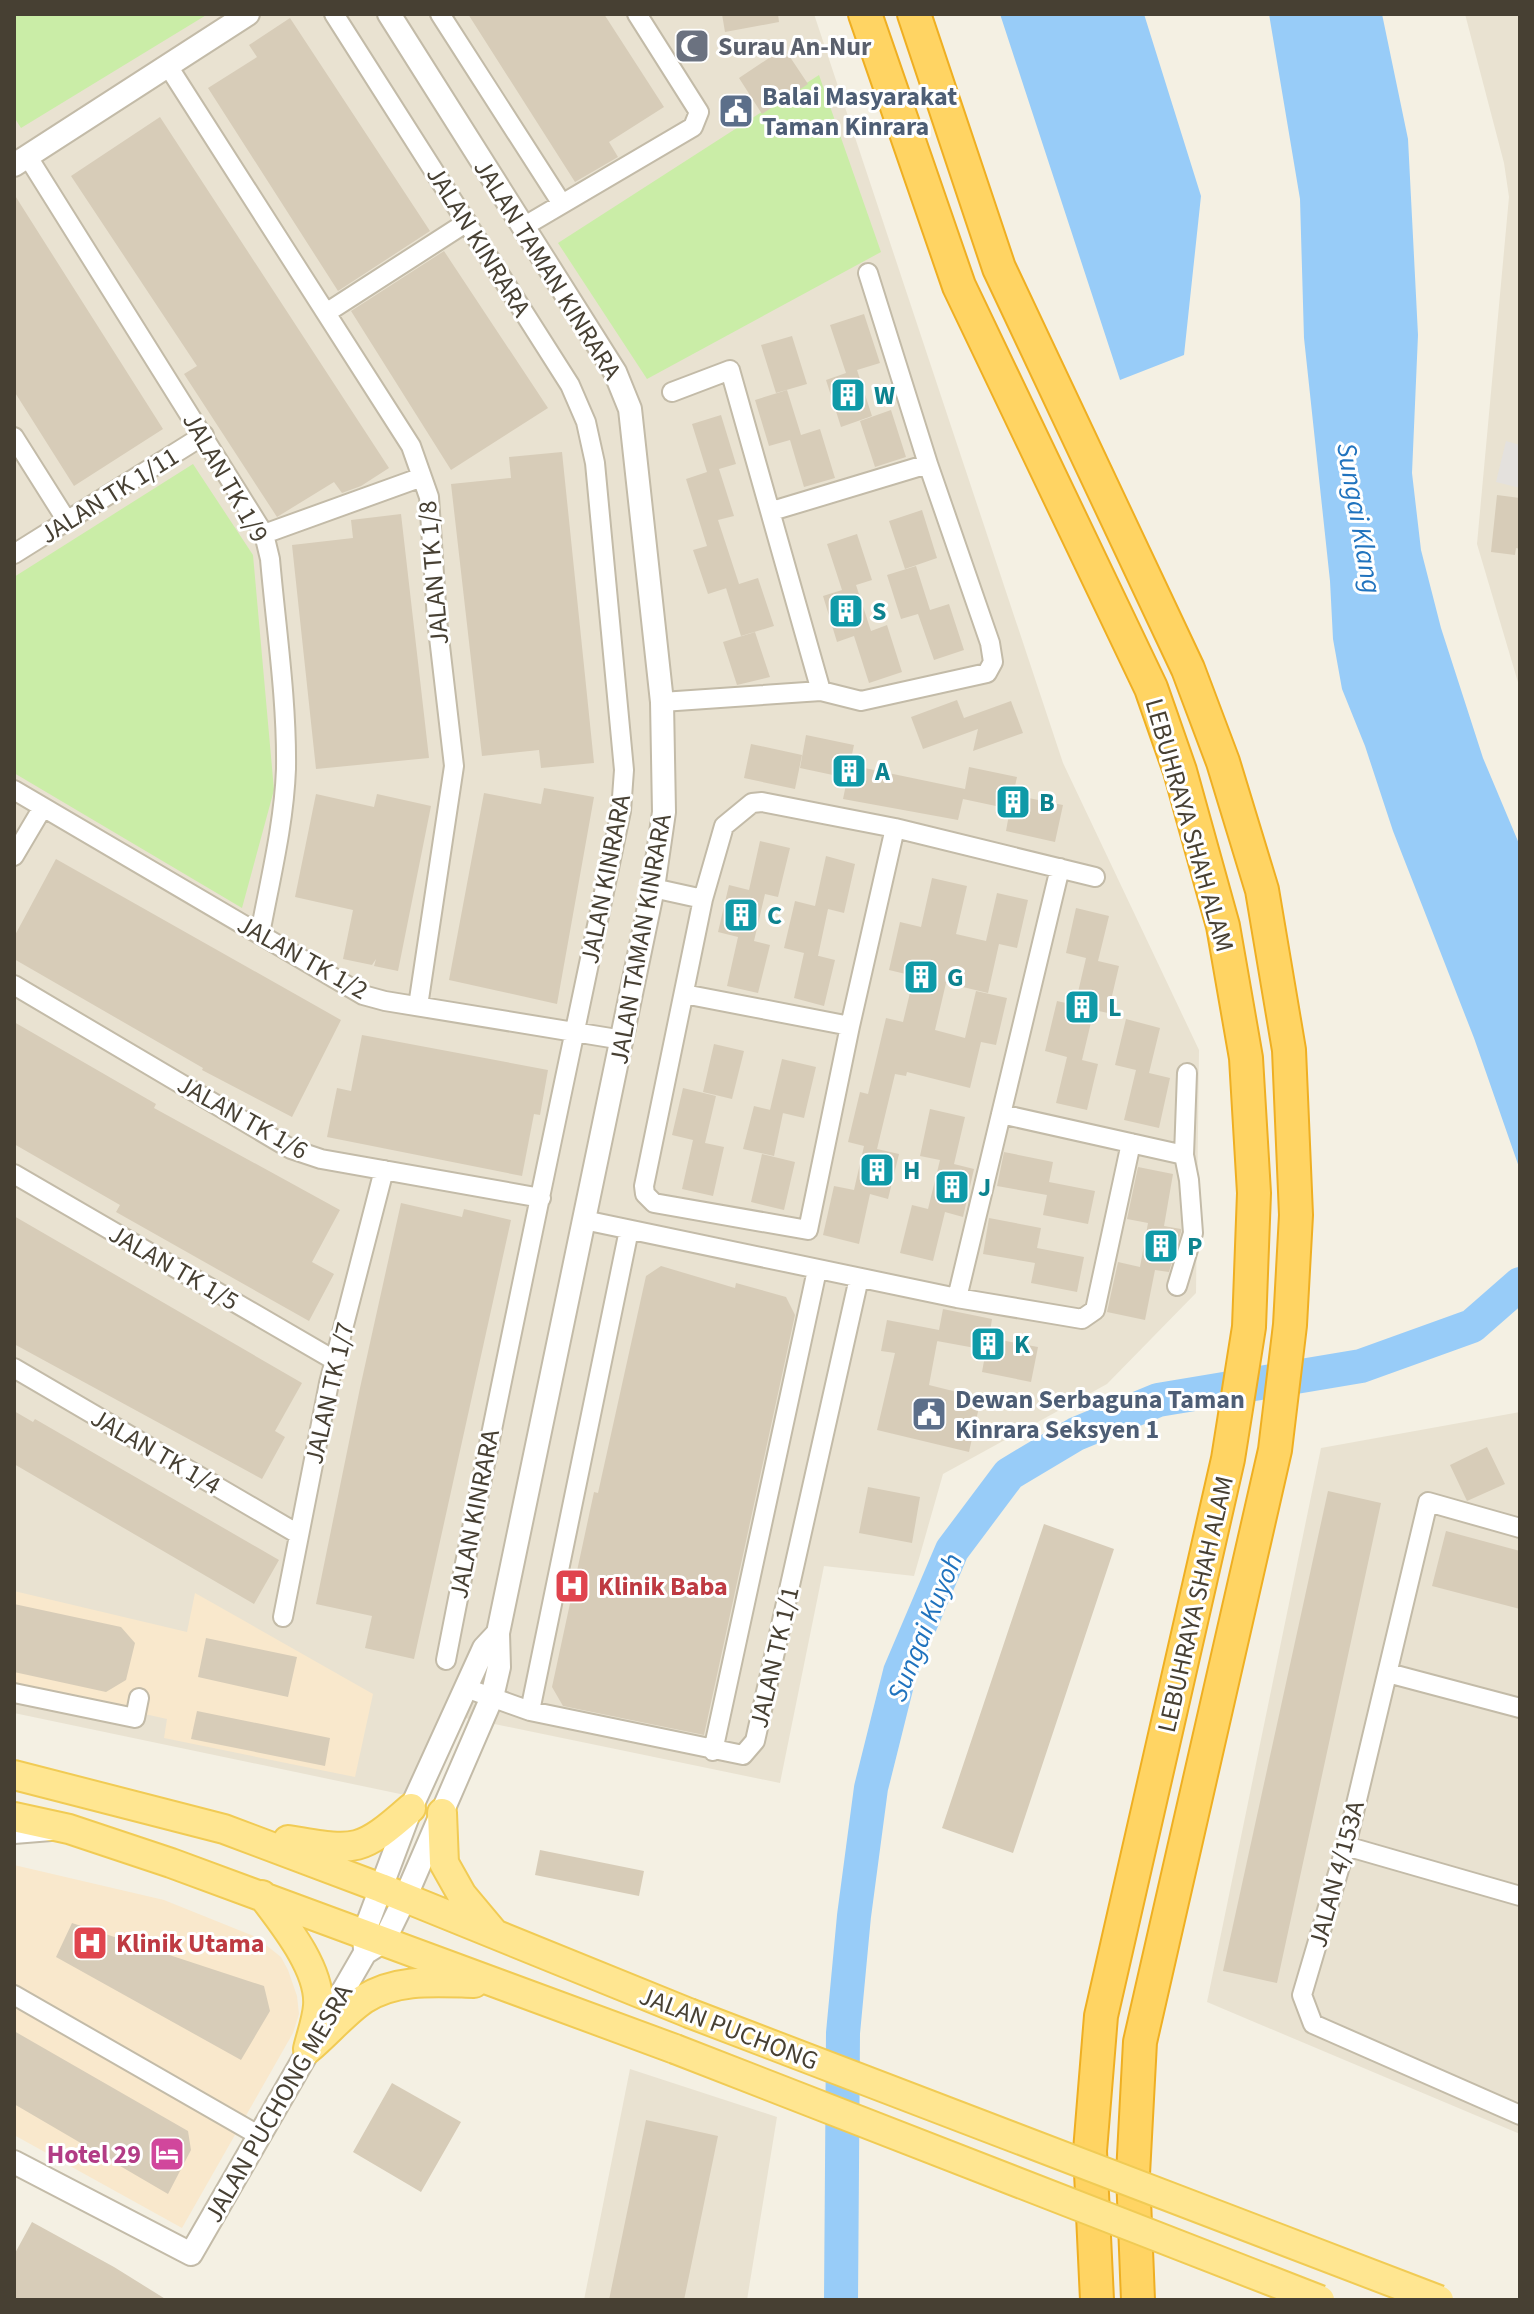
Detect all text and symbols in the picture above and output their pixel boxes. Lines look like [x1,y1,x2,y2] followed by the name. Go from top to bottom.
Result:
[673,27,711,65] mosque icon: Surau An-Nur
[718,28,872,65] place label: Surau An-Nur
[762,78,957,145] place label: Balai Masyarakat Taman Kinrara
[717,92,755,130] public building icon: Balai Masyarakat Taman Kinrara
[465,152,631,387] street label: JALAN TAMAN KINRARA
[417,159,540,325] street label: JALAN KINRARA
[829,376,867,414] building icon: W
[874,377,895,414] place label: W
[173,405,278,549] street label: JALAN TK 1/9
[33,438,186,553] street label: JALAN TK 1/11
[1326,440,1392,597] water label: Sungai Klang
[409,499,458,647] street label: JALAN TK 1/8
[827,592,865,630] building icon: S
[872,593,886,630] place label: S
[1136,694,1243,956] street label: LEBUHRAYA SHAH ALAM
[830,752,868,790] building icon: A
[874,753,891,790] place label: A
[994,783,1032,821] building icon: B
[1039,784,1055,821] place label: B
[571,790,640,967] street label: JALAN KINRARA
[600,810,681,1067] street label: JALAN TAMAN KINRARA
[722,896,760,934] building icon: C
[767,897,782,934] place label: C
[231,906,375,1009] street label: JALAN TK 1/2
[902,958,940,996] building icon: G
[947,959,964,996] place label: G
[1063,988,1101,1026] building icon: L
[1108,989,1121,1026] place label: L
[171,1066,315,1169] street label: JALAN TK 1/6
[858,1151,896,1189] building icon: H
[903,1152,921,1189] place label: H
[933,1168,971,1206] building icon: J
[978,1169,991,1206] place label: J
[102,1215,246,1320] street label: JALAN TK 1/5
[1142,1227,1180,1265] building icon: P
[1187,1228,1203,1265] place label: P
[295,1319,364,1468] street label: JALAN TK 1/7
[969,1325,1007,1363] building icon: K
[1014,1326,1031,1363] place label: K
[955,1381,1245,1448] place label: Dewan Serbaguna Taman Kinrara Seksyen 1
[910,1395,948,1433] public building icon: Dewan Serbaguna Taman Kinrara Seksyen 1
[84,1399,228,1504] street label: JALAN TK 1/4
[440,1425,509,1602] street label: JALAN KINRARA
[1148,1472,1243,1736] street label: LEBUHRAYA SHAH ALAM
[877,1547,973,1708] water label: Sungai Kuyoh
[553,1567,591,1605] hospital icon: Klinik Baba
[598,1568,728,1605] place label: Klinik Baba
[740,1583,809,1732] street label: JALAN TK 1/1
[1299,1796,1374,1952] street label: JALAN 4/153A
[71,1924,109,1962] hospital icon: Klinik Utama
[116,1925,264,1962] place label: Klinik Utama
[195,1977,362,2229] street label: JALAN PUCHONG MESRA
[634,1977,824,2080] street label: JALAN PUCHONG
[148,2135,186,2173] hotel icon: Hotel 29
[47,2136,141,2173] place label: Hotel 29

